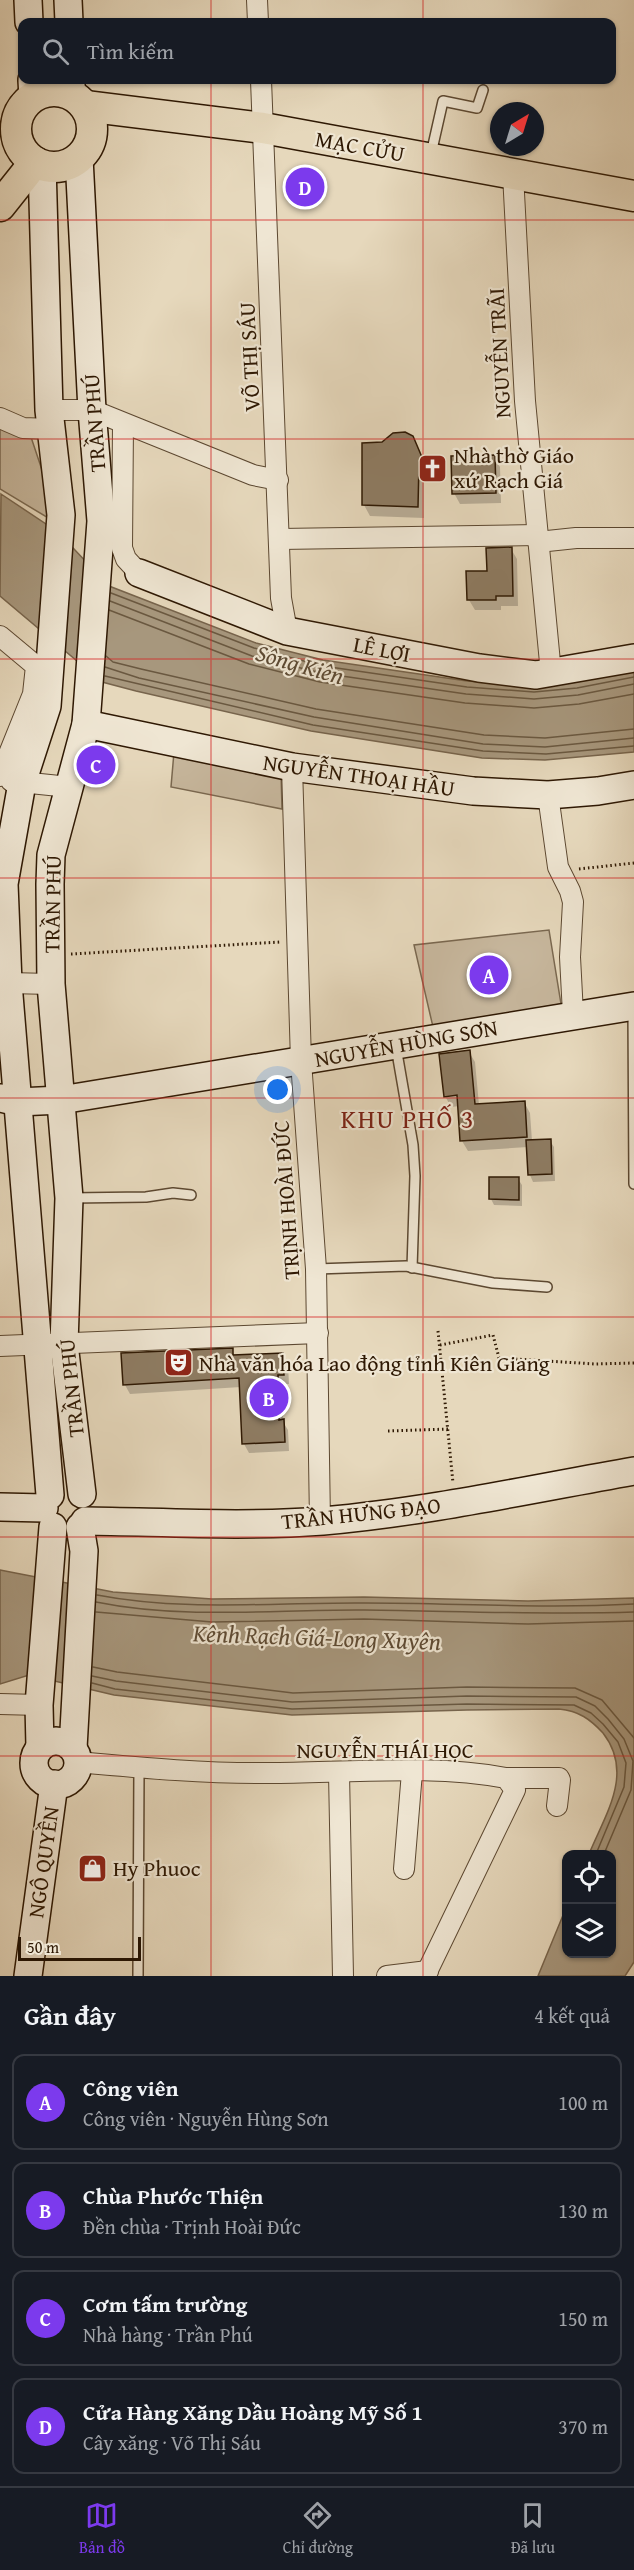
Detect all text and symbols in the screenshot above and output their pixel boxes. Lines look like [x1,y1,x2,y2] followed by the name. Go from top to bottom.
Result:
[18,18,616,84] search box
[39,35,72,68] icon: search
[87,35,174,67] text: Tìm kiếm
[490,102,544,156] north arrow
[313,122,407,170] street label: MẠC CỬU
[286,164,324,210] pin: D
[480,287,518,419] street label: NGUYỄN TRÃI
[230,301,268,413] street label: VÕ THỊ SÁU
[75,373,113,473] street label: TRẦN PHÚ
[454,439,574,496] place label: Nhà thờ Giáo xứ Rạch Giá
[417,452,449,484] church icon: Nhà thờ Giáo xứ Rạch Giá
[351,628,413,670] street label: LÊ LỢI
[252,635,348,693] water label: Sông Kiên
[76,742,116,788] pin: C
[261,746,457,804] street label: NGUYỄN THOẠI HẦU
[35,854,69,954] street label: TRẦN PHÚ
[470,952,508,998] pin: A
[312,1011,500,1075] street label: NGUYỄN HÙNG SƠN
[263,1075,292,1104] your location
[341,1099,475,1138] district label: KHU PHỐ 3
[264,1119,308,1281] street label: TRỊNH HOÀI ĐỨC
[50,1337,92,1439] street label: TRẦN PHÚ
[162,1347,194,1379] theatre icon: Nhà văn hóa Lao động tỉnh Kiên Giang
[199,1347,550,1379] place label: Nhà văn hóa Lao động tỉnh Kiên Giang
[250,1376,288,1420] pin: B
[280,1489,442,1537] street label: TRẦN HƯNG ĐẠO
[191,1615,442,1659] water label: Kênh Rạch Giá-Long Xuyên
[296,1734,474,1766] street label: NGUYỄN THÁI HỌC
[19,1804,67,1920] street label: NGÔ QUYỀN
[562,1850,616,1958] map controls
[562,1850,616,1904] button: locate
[76,1852,108,1884] shop icon: Hy Phuoc
[113,1852,201,1884] place label: Hy Phuoc
[562,1904,616,1958] button: layers
[18,1934,141,1962] scale bar
[27,1935,59,1959] text: 50 m
[24,1996,116,2035] text: Gần đây
[534,2001,610,2030] text: 4 kết quả
[83,2072,179,2104] text: Công viên
[39,2088,52,2117] text: A
[558,2088,608,2117] text: 100 m
[83,2104,329,2133] text: Công viên · Nguyễn Hùng Sơn
[83,2180,263,2212] text: Chùa Phước Thiện
[39,2196,52,2225] text: B
[558,2196,608,2225] text: 130 m
[83,2212,301,2241] text: Đền chùa · Trịnh Hoài Đức
[83,2288,247,2320] text: Cơm tấm trường
[40,2304,51,2333] text: C
[558,2304,608,2333] text: 150 m
[83,2320,253,2349] text: Nhà hàng · Trần Phú
[83,2396,423,2428] text: Cửa Hàng Xăng Dầu Hoàng Mỹ Số 1
[39,2412,52,2441] text: D
[558,2412,608,2441] text: 370 m
[83,2428,261,2457] text: Cây xăng · Võ Thị Sáu
[79,2499,125,2559] tab: Bản đồ
[283,2499,353,2559] tab: Chỉ đường
[511,2499,555,2559] tab: Đã lưu

